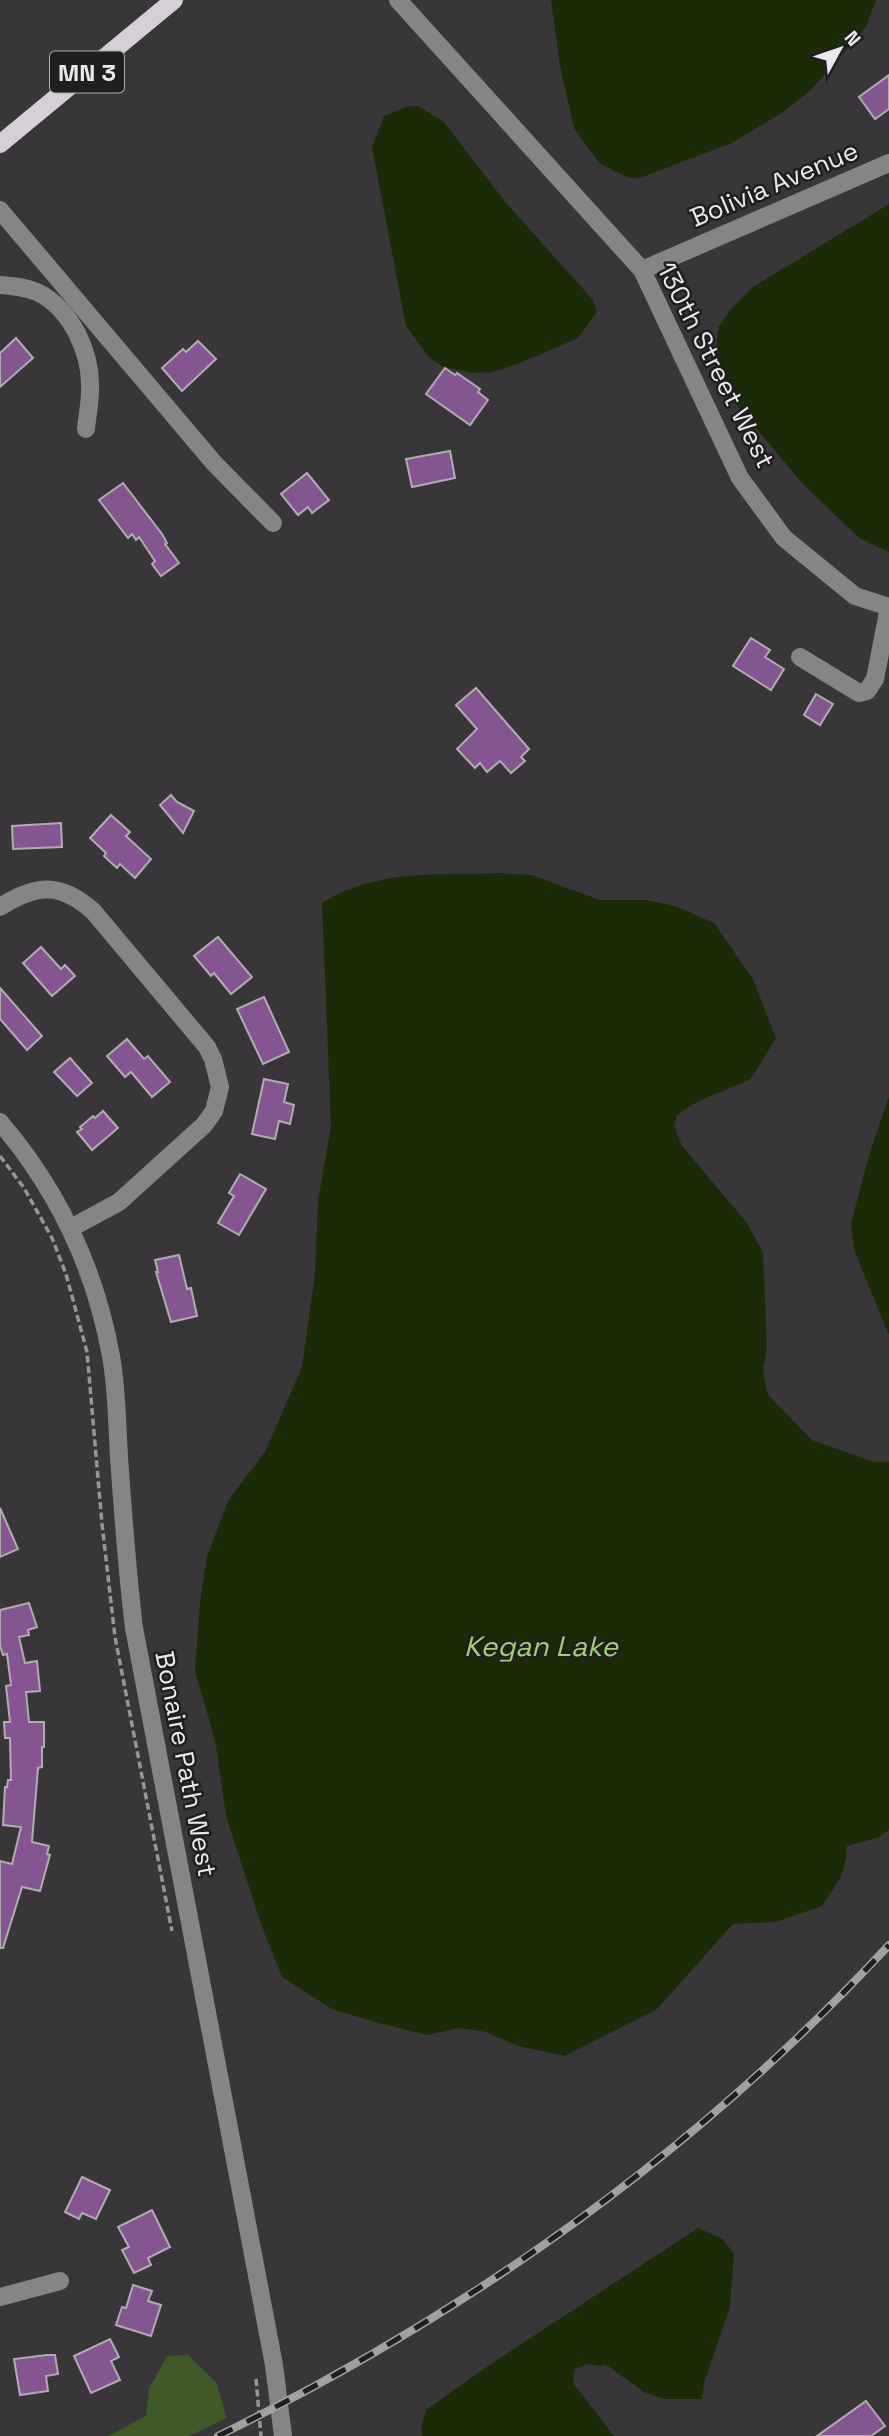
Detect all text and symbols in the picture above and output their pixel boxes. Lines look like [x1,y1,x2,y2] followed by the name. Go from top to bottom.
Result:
[805,14,875,84] north arrow
[839,25,866,51] text: N
[50,52,124,92] road number: MN 3
[685,133,863,235] street label: Bolivia Avenue
[649,256,783,474] street label: 130th Street West
[464,1628,619,1664] water label: Kegan Lake
[147,1648,225,1880] street label: Bonaire Path West

